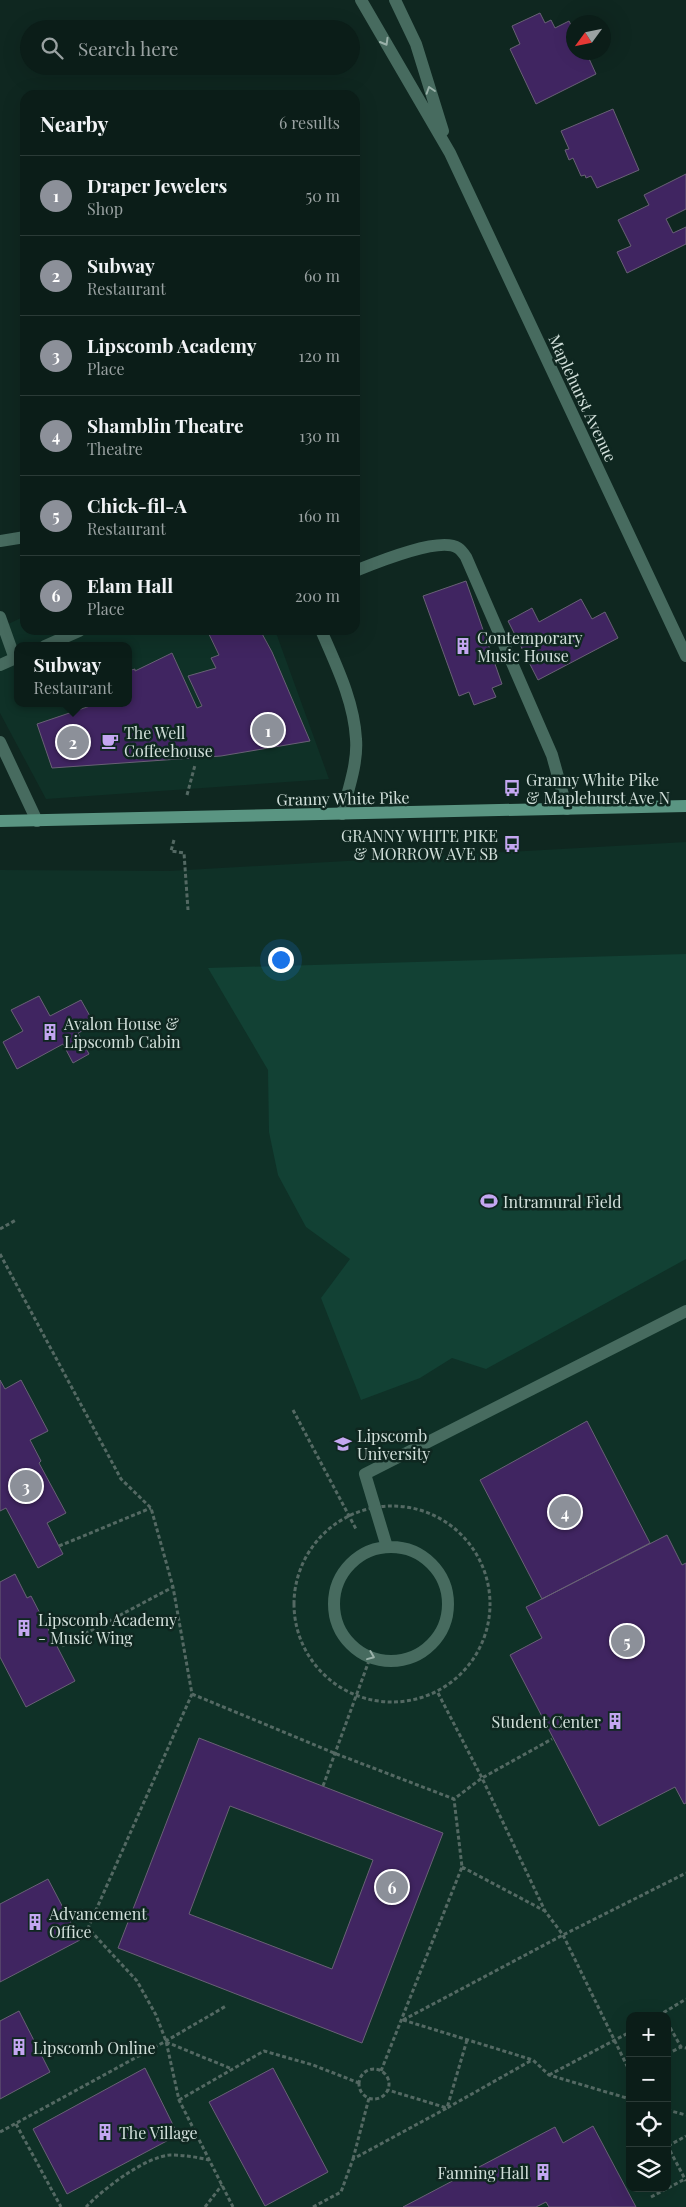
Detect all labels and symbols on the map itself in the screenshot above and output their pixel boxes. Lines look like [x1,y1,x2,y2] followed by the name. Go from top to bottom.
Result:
[566,15,611,60] north arrow
[379,37,389,46] one-way arrow
[426,86,436,94] one-way arrow
[544,331,622,465] street label: Maplehurst Avenue
[477,627,583,666] place label: Contemporary Music House
[453,636,473,656] building icon: Contemporary Music House
[252,711,284,749] pin: 1
[124,722,213,761] place label: The Well Coffeehouse
[57,723,89,761] pin: 2
[100,731,120,751] cafe icon: The Well Coffeehouse
[526,769,670,808] place label: Granny White Pike & Maplehurst Ave N
[502,778,522,798] bus stop icon: Granny White Pike & Maplehurst Ave N
[276,786,410,810] street label: Granny White Pike
[341,825,498,864] place label: GRANNY WHITE PIKE & MORROW AVE SB
[502,834,522,854] bus stop icon: GRANNY WHITE PIKE & MORROW AVE SB
[268,947,294,973] your location
[63,1013,181,1052] place label: Avalon House & Lipscomb Cabin
[40,1022,60,1042] building icon: Avalon House & Lipscomb Cabin
[479,1191,499,1211] sports icon: Intramural Field
[503,1191,621,1212] place label: Intramural Field
[357,1425,430,1464] place label: Lipscomb University
[333,1434,353,1454] school or university icon: Lipscomb University
[10,1467,42,1505] pin: 3
[549,1493,581,1531] pin: 4
[38,1609,177,1648] place label: Lipscomb Academy - Music Wing
[14,1618,34,1638] building icon: Lipscomb Academy - Music Wing
[611,1622,643,1660] pin: 5
[366,1650,375,1660] one-way arrow
[492,1711,601,1732] place label: Student Center
[605,1711,625,1731] building icon: Student Center
[376,1868,408,1906] pin: 6
[48,1903,147,1942] place label: Advancement Office
[25,1912,45,1932] building icon: Advancement Office
[9,2037,29,2057] building icon: Lipscomb Online
[33,2037,156,2058] place label: Lipscomb Online
[95,2122,115,2142] building icon: The Village
[119,2122,198,2143] place label: The Village
[437,2162,529,2183] place label: Fanning Hall
[533,2162,553,2182] building icon: Fanning Hall

